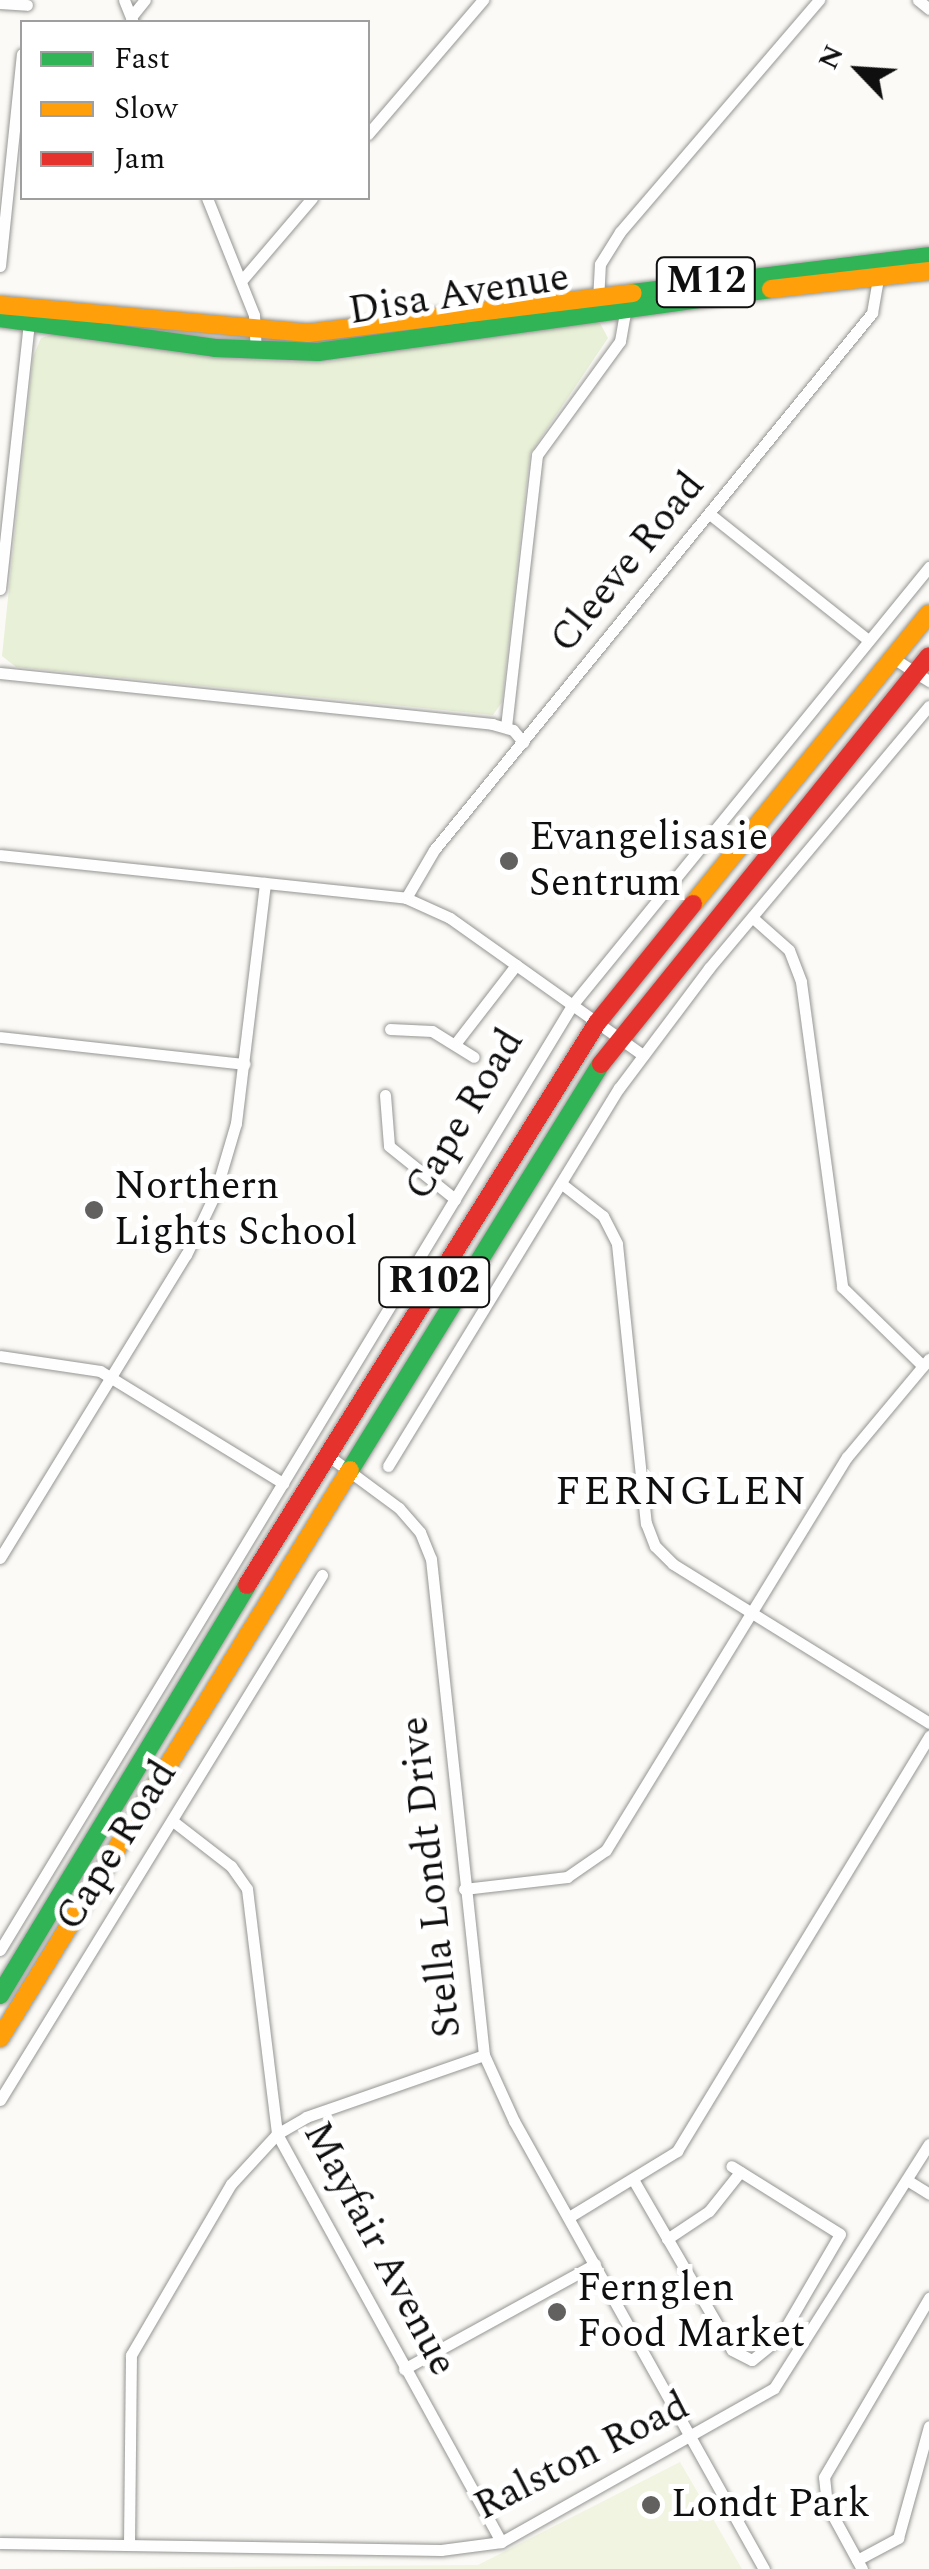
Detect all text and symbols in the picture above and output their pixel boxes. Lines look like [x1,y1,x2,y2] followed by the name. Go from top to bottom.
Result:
[20,20,370,200] legend
[809,20,909,120] north arrow
[114,36,170,82] text: Fast
[807,38,856,77] text: N
[114,86,178,132] text: Slow
[114,136,165,182] text: Jam
[654,249,758,315] road number: M12
[345,254,573,336] street label: Disa Avenue
[541,463,715,663] street label: Cleeve Road
[529,814,768,908] place label: Evangelisasie Sentrum
[498,850,520,872] marker: Evangelisasie Sentrum
[395,1021,535,1209] street label: Cape Road
[114,1163,358,1257] place label: Northern Lights School
[83,1199,105,1221] marker: Northern Lights School
[376,1249,492,1315] road number: R102
[555,1467,809,1517] district label: FERNGLEN
[391,1714,473,2040] street label: Stella Londt Drive
[46,1752,188,1940] street label: Cape Road
[292,2114,466,2384] street label: Mayfair Avenue
[577,2265,805,2359] place label: Fernglen Food Market
[546,2301,568,2323] marker: Fernglen Food Market
[467,2382,697,2532] street label: Ralston Road
[671,2481,870,2529] place label: Londt Park
[640,2494,662,2516] marker: Londt Park

